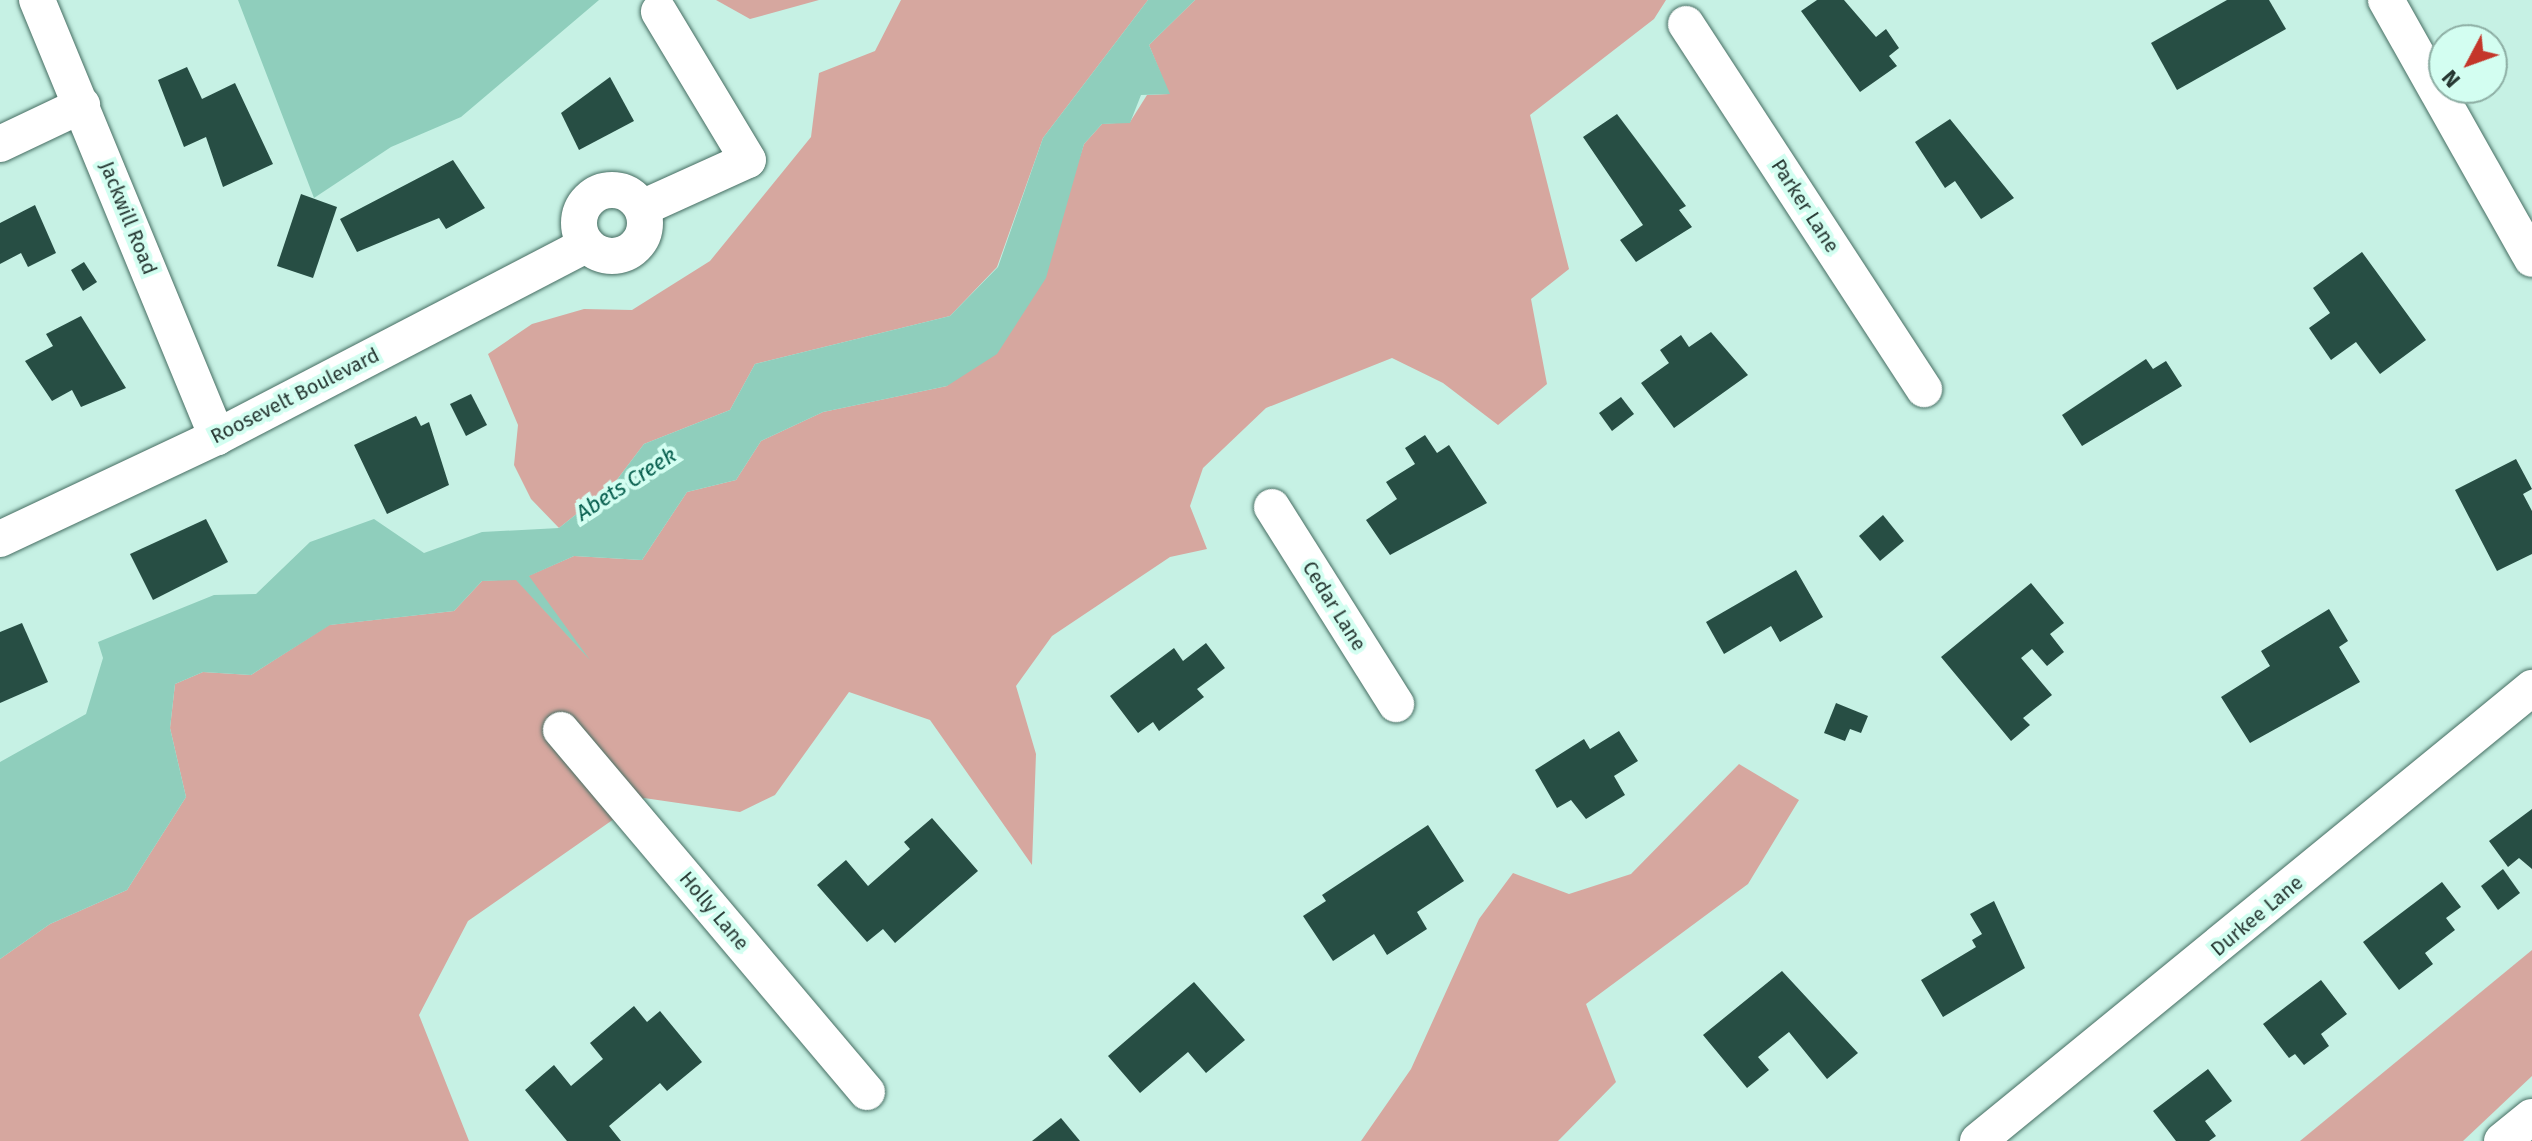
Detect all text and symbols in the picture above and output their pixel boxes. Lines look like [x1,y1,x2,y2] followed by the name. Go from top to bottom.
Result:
[2428,24,2508,104] north arrow
[2436,64,2466,93] text: N
[1766,155,1844,257] street label: Parker Lane
[94,158,162,278] street label: Jackwill Road
[207,343,383,449] street label: Roosevelt Boulevard
[571,442,681,526] water label: Abets Creek
[1297,557,1371,655] street label: Cedar Lane
[674,867,754,955] street label: Holly Lane
[2206,871,2308,961] street label: Durkee Lane

